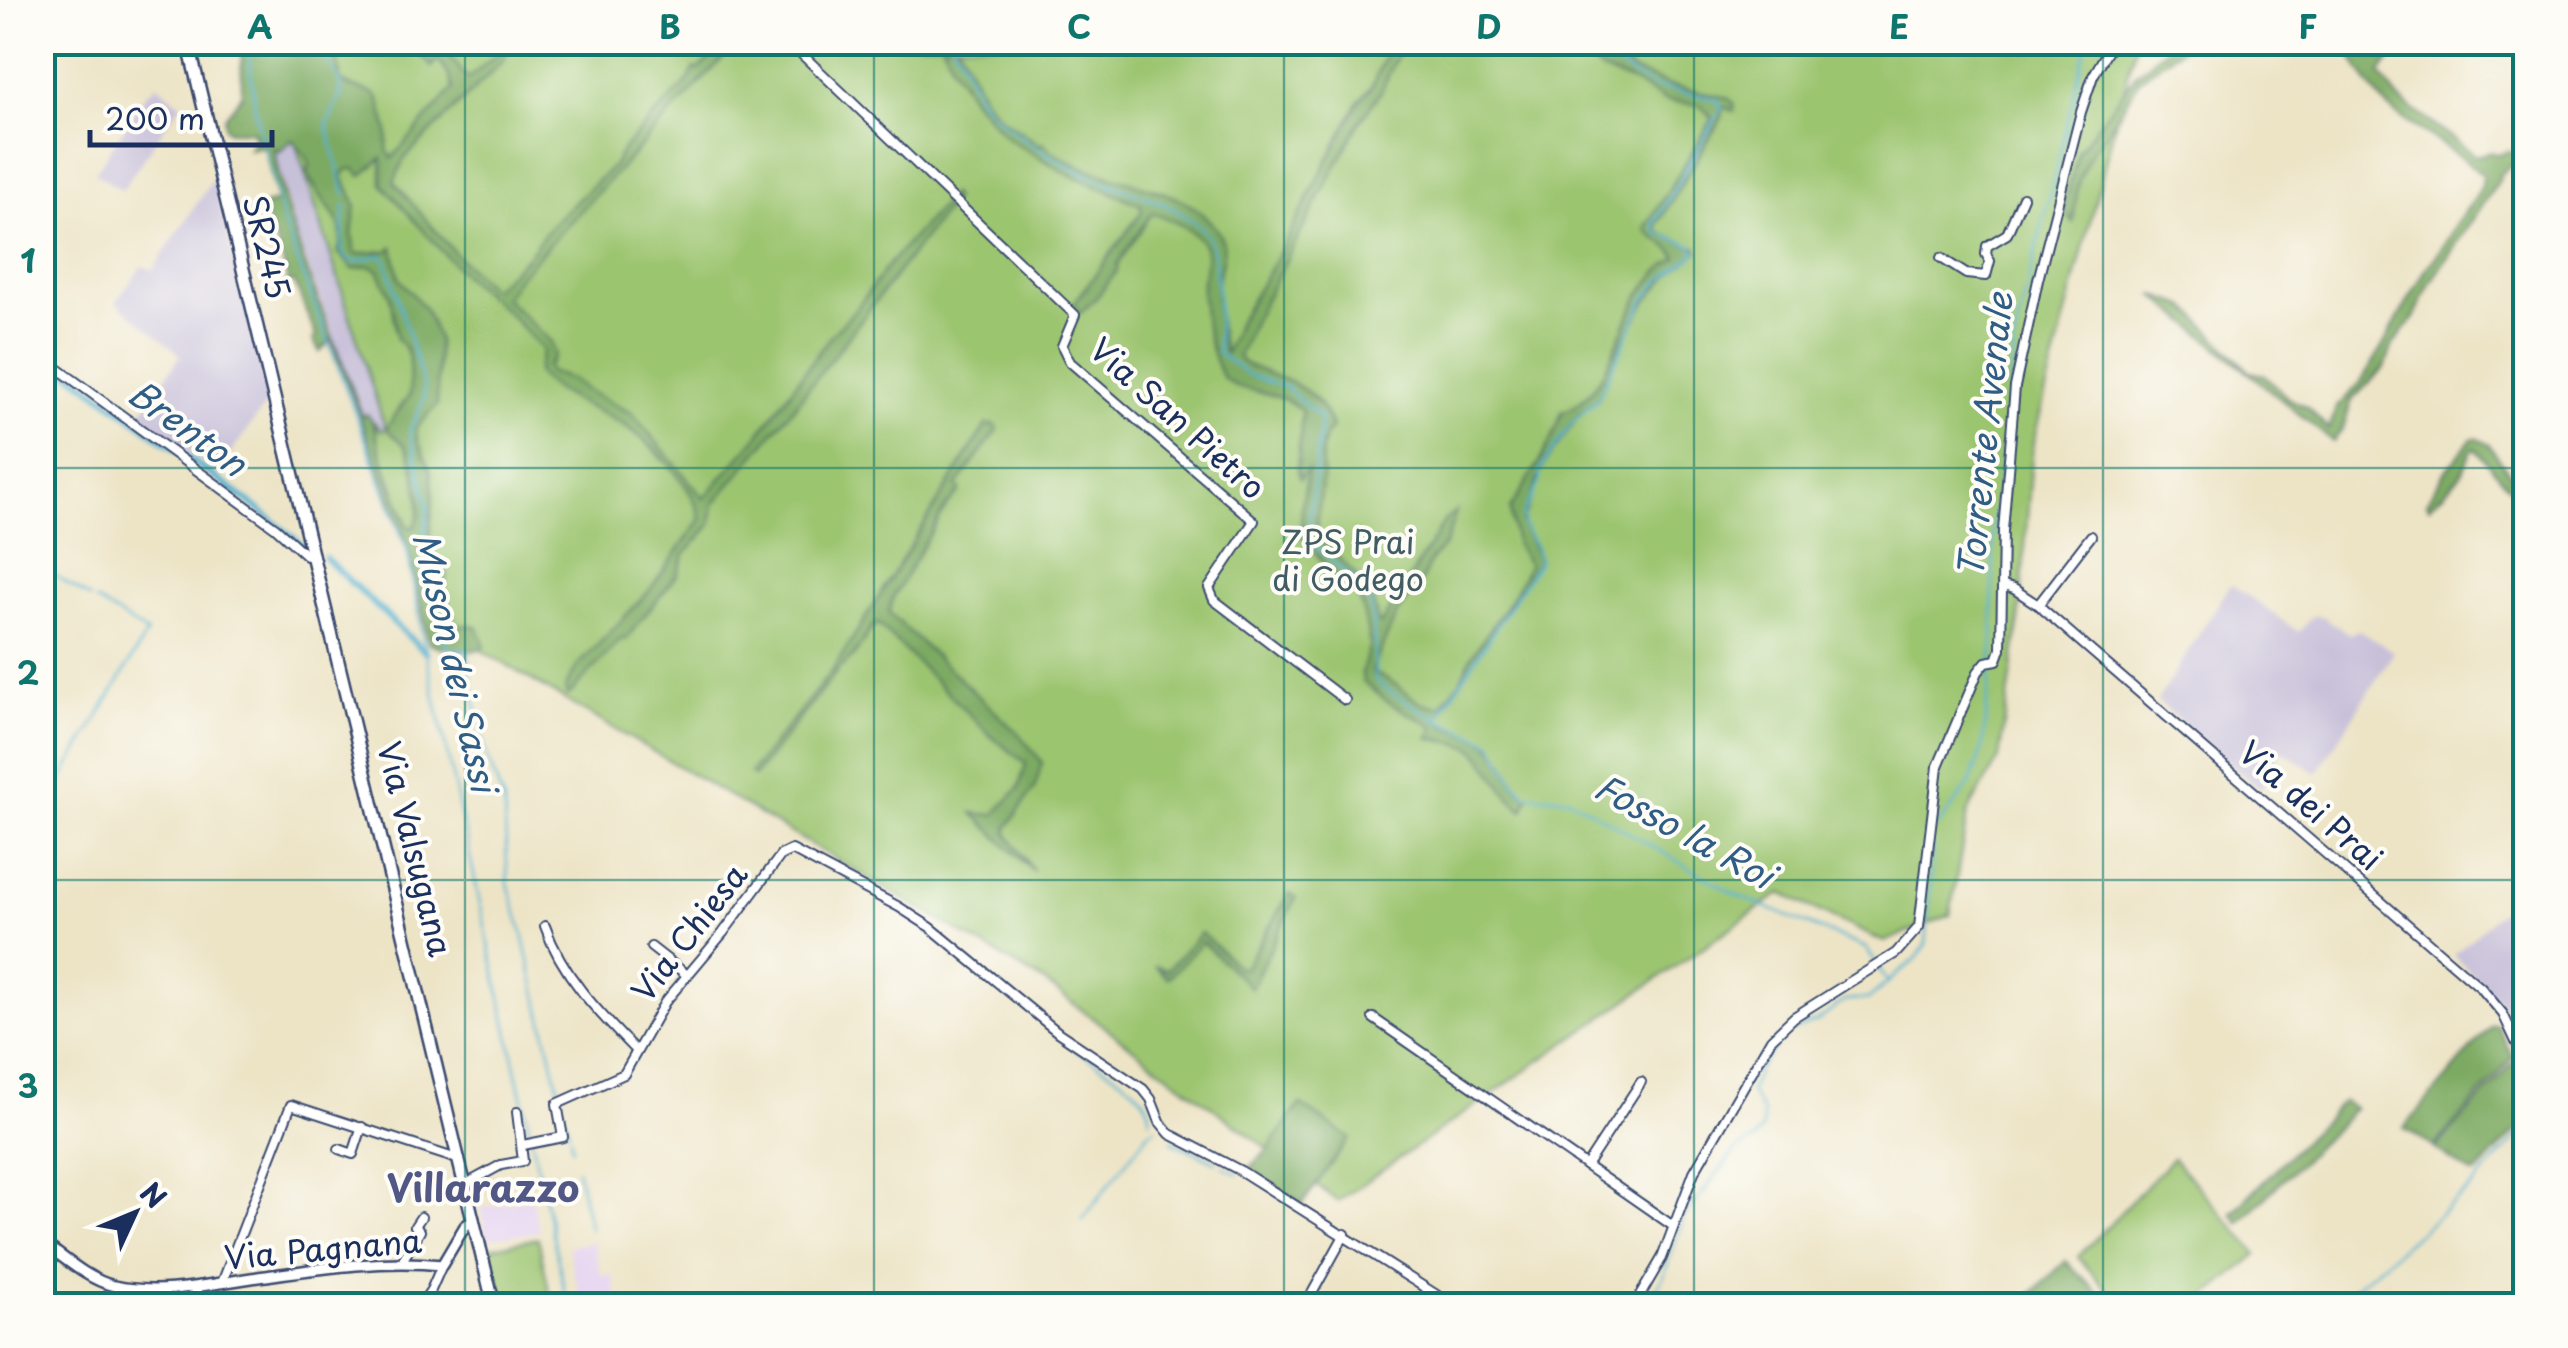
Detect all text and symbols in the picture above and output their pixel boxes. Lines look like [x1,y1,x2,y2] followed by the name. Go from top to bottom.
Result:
[247,2,273,50] text: A
[659,2,681,50] text: B
[1067,2,1091,50] text: C
[1476,2,1502,50] text: D
[1889,2,1909,50] text: E
[2299,2,2317,50] text: F
[90,85,272,147] scale bar
[105,95,205,140] text: 200 m
[232,190,304,303] street label: SR245
[20,236,36,284] text: 1
[1942,288,2025,580] water label: Torrente Avenale
[1080,325,1277,510] street label: Via San Pietro
[118,366,260,489] water label: Brenton
[1272,517,1424,602] park label: ZPS Prai di Godego
[401,526,513,802] water label: Muson dei Sassi
[17,648,39,696] text: 2
[2229,728,2394,881] street label: Via dei Prai
[366,736,466,961] street label: Via Valsugana
[1586,759,1788,903] water label: Fosso la Roi
[619,852,758,1011] street label: Via Chiesa
[18,1061,38,1109] text: 3
[387,1158,579,1215] district label: Villarazzo
[85,1163,185,1263] north arrow
[131,1172,177,1218] text: N
[222,1215,424,1281] street label: Via Pagnana

